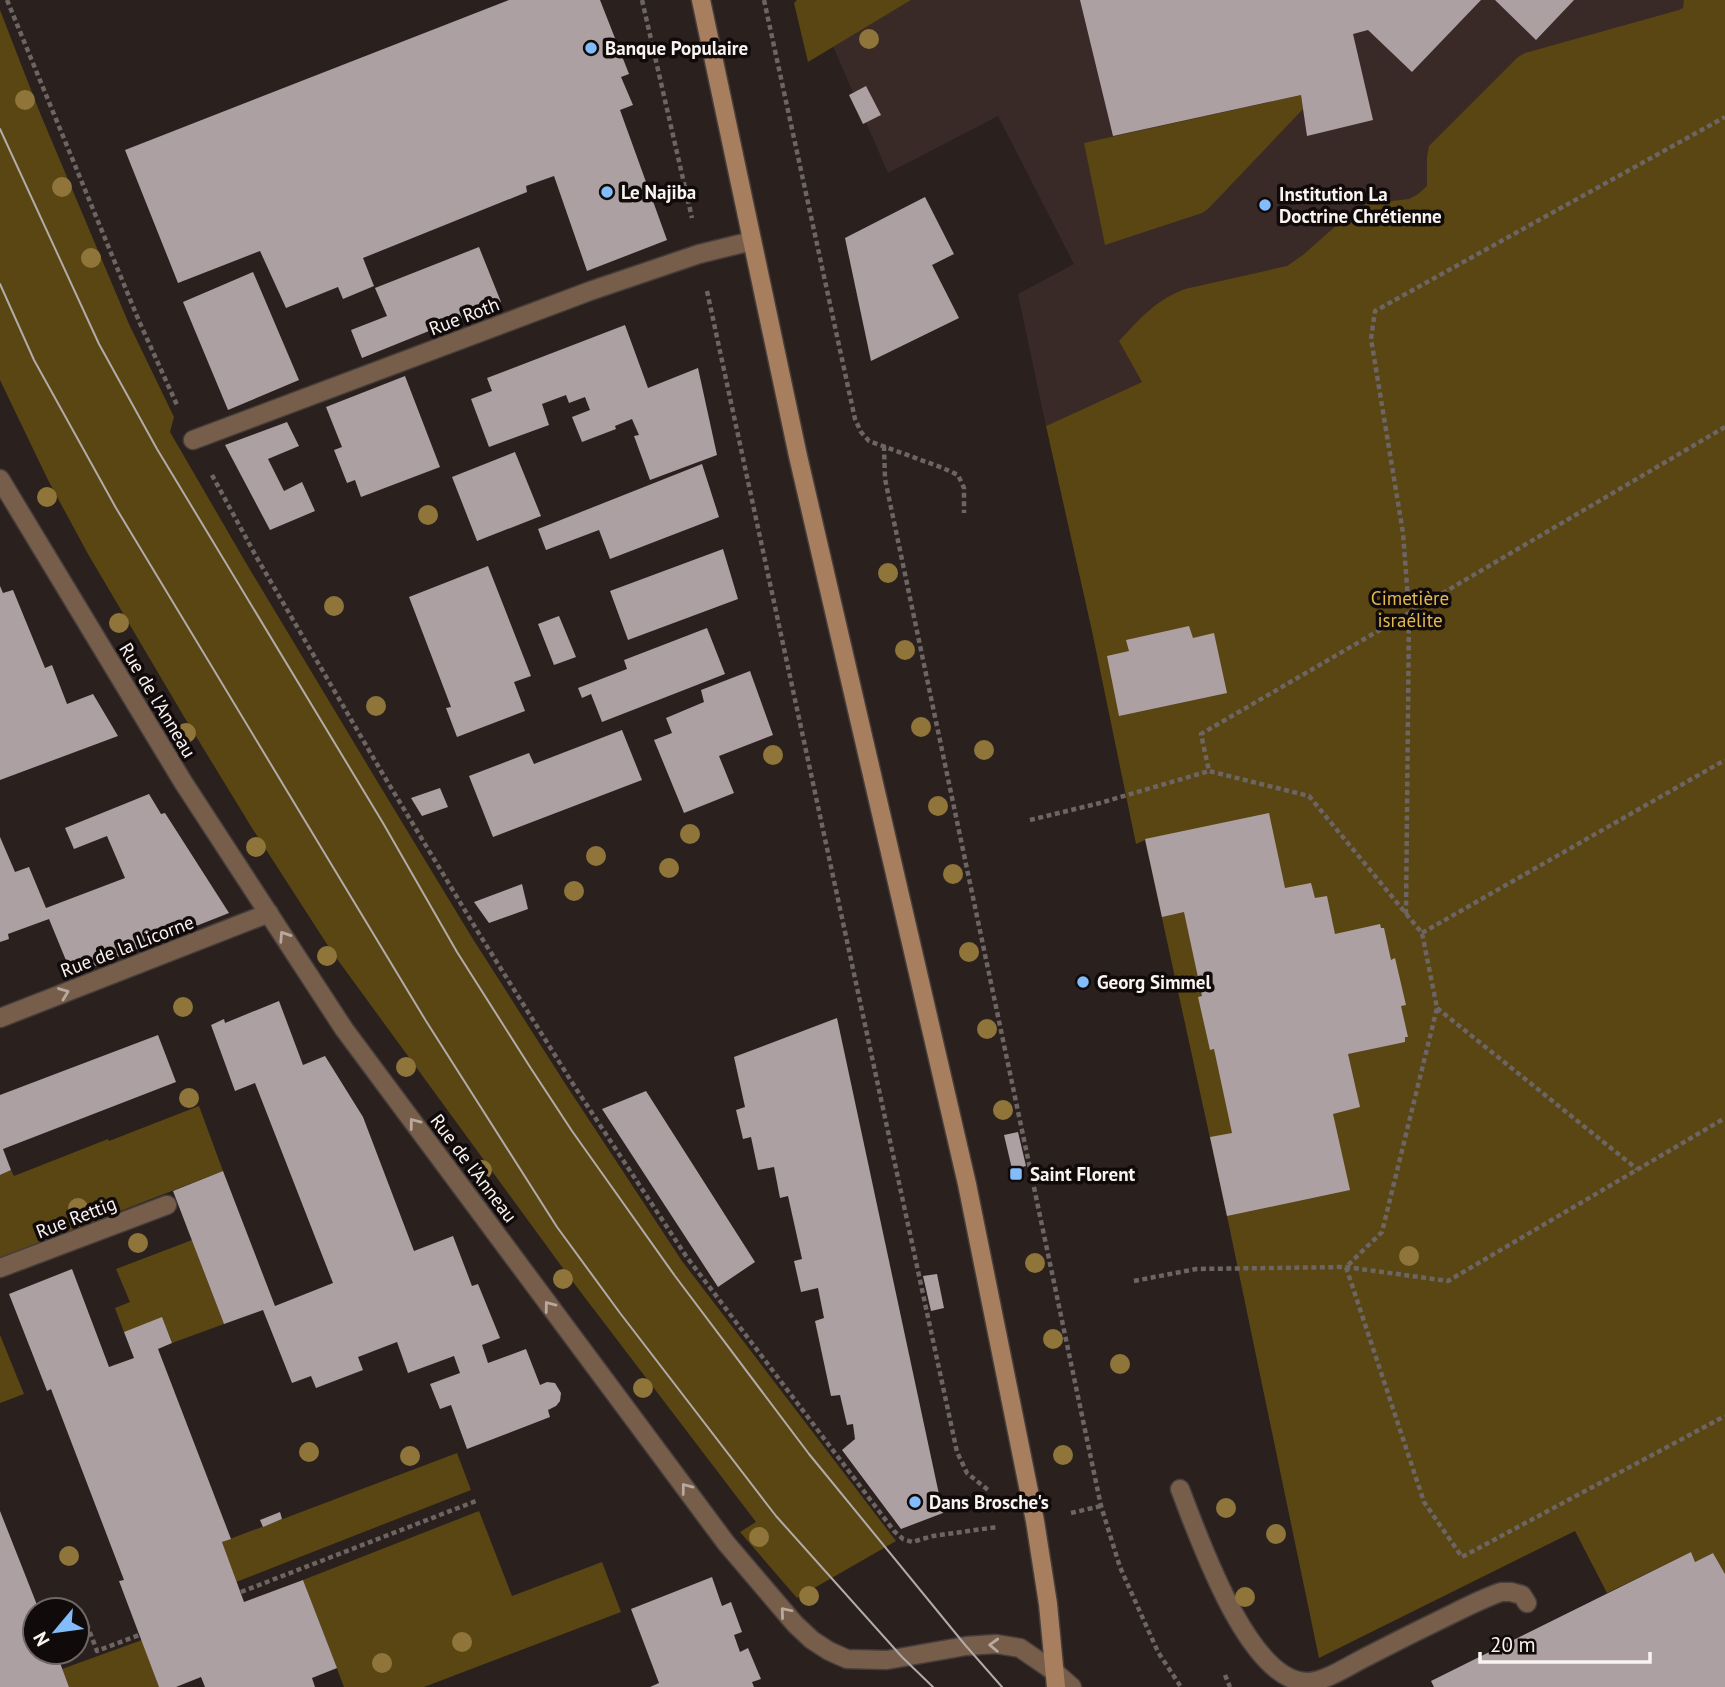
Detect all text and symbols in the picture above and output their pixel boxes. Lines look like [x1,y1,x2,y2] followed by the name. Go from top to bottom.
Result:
[605,36,748,60] place label: Banque Populaire
[583,40,599,56] marker: Banque Populaire
[621,180,696,204] place label: Le Najiba
[1279,182,1442,228] place label: Institution La Doctrine Chrétienne
[599,184,615,200] marker: Le Najiba
[1257,197,1273,213] marker: Institution La Doctrine Chrétienne
[425,292,503,340] street label: Rue Roth
[1371,586,1449,632] park label: Cimetière israélite
[114,638,202,762] street label: Rue de l'Anneau
[57,910,197,982] street label: Rue de la Licorne
[280,931,292,944] one-way arrow
[1097,970,1211,994] place label: Georg Simmel
[1075,974,1091,990] marker: Georg Simmel
[57,987,69,1001] one-way arrow
[425,1109,523,1227] street label: Rue de l'Anneau
[409,1118,422,1131] one-way arrow
[1030,1162,1136,1186] place label: Saint Florent
[1008,1166,1024,1182] marker: Saint Florent
[32,1191,120,1243] street label: Rue Rettig
[545,1301,558,1313] one-way arrow
[681,1483,694,1496] one-way arrow
[929,1490,1049,1514] place label: Dans Brosche's
[907,1494,923,1510] marker: Dans Brosche's
[21,1596,91,1666] north arrow
[781,1607,793,1620] one-way arrow
[1480,1620,1650,1664] scale bar
[28,1628,55,1651] text: N
[1490,1631,1536,1658] text: 20 m
[988,1638,999,1653] one-way arrow

